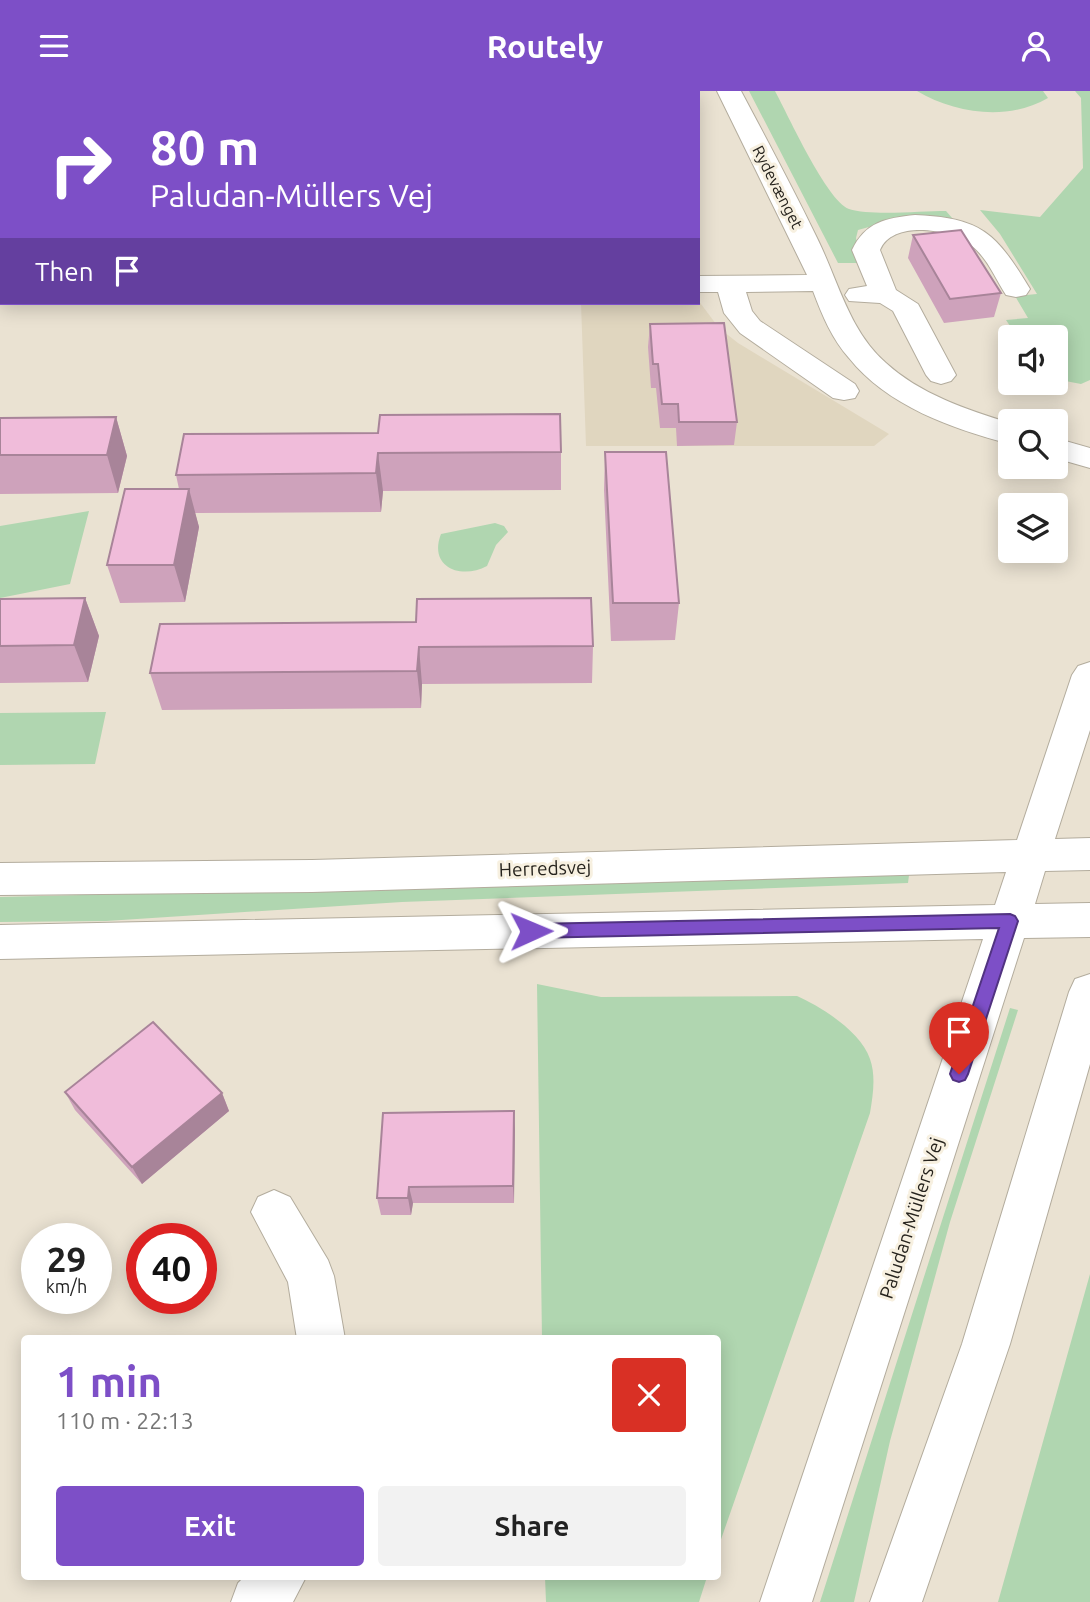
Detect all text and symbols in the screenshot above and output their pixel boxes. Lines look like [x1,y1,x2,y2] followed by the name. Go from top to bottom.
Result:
[35,27,73,65] icon: menu
[1017,27,1055,65] icon: person
[487,28,603,64] text: Routely
[35,119,126,210] icon: right
[150,119,259,174] text: 80 m
[749,142,807,232] street label: Rydevænget
[150,177,433,213] text: Paludan-Müllers Vej
[108,252,146,290] icon: arrive
[35,257,94,286] text: Then
[998,325,1068,563] map controls
[998,325,1068,395] button: sound
[998,409,1068,479] button: search
[998,493,1068,563] button: layers
[498,855,592,881] street label: Herredsvej
[494,894,568,968] position arrow
[929,1002,989,1074] pin
[940,1013,978,1051] icon: arrive
[875,1135,947,1301] street label: Paludan-Müllers Vej
[126,1223,217,1314] speed limit sign: 40
[47,1239,86,1279] text: 29
[46,1276,87,1296] text: km/h
[56,1358,162,1405] text: 1 min
[612,1358,686,1432] button: close
[56,1408,194,1433] text: 110 m · 22:13
[56,1486,364,1566] button: Exit
[378,1486,686,1566] button: Share

